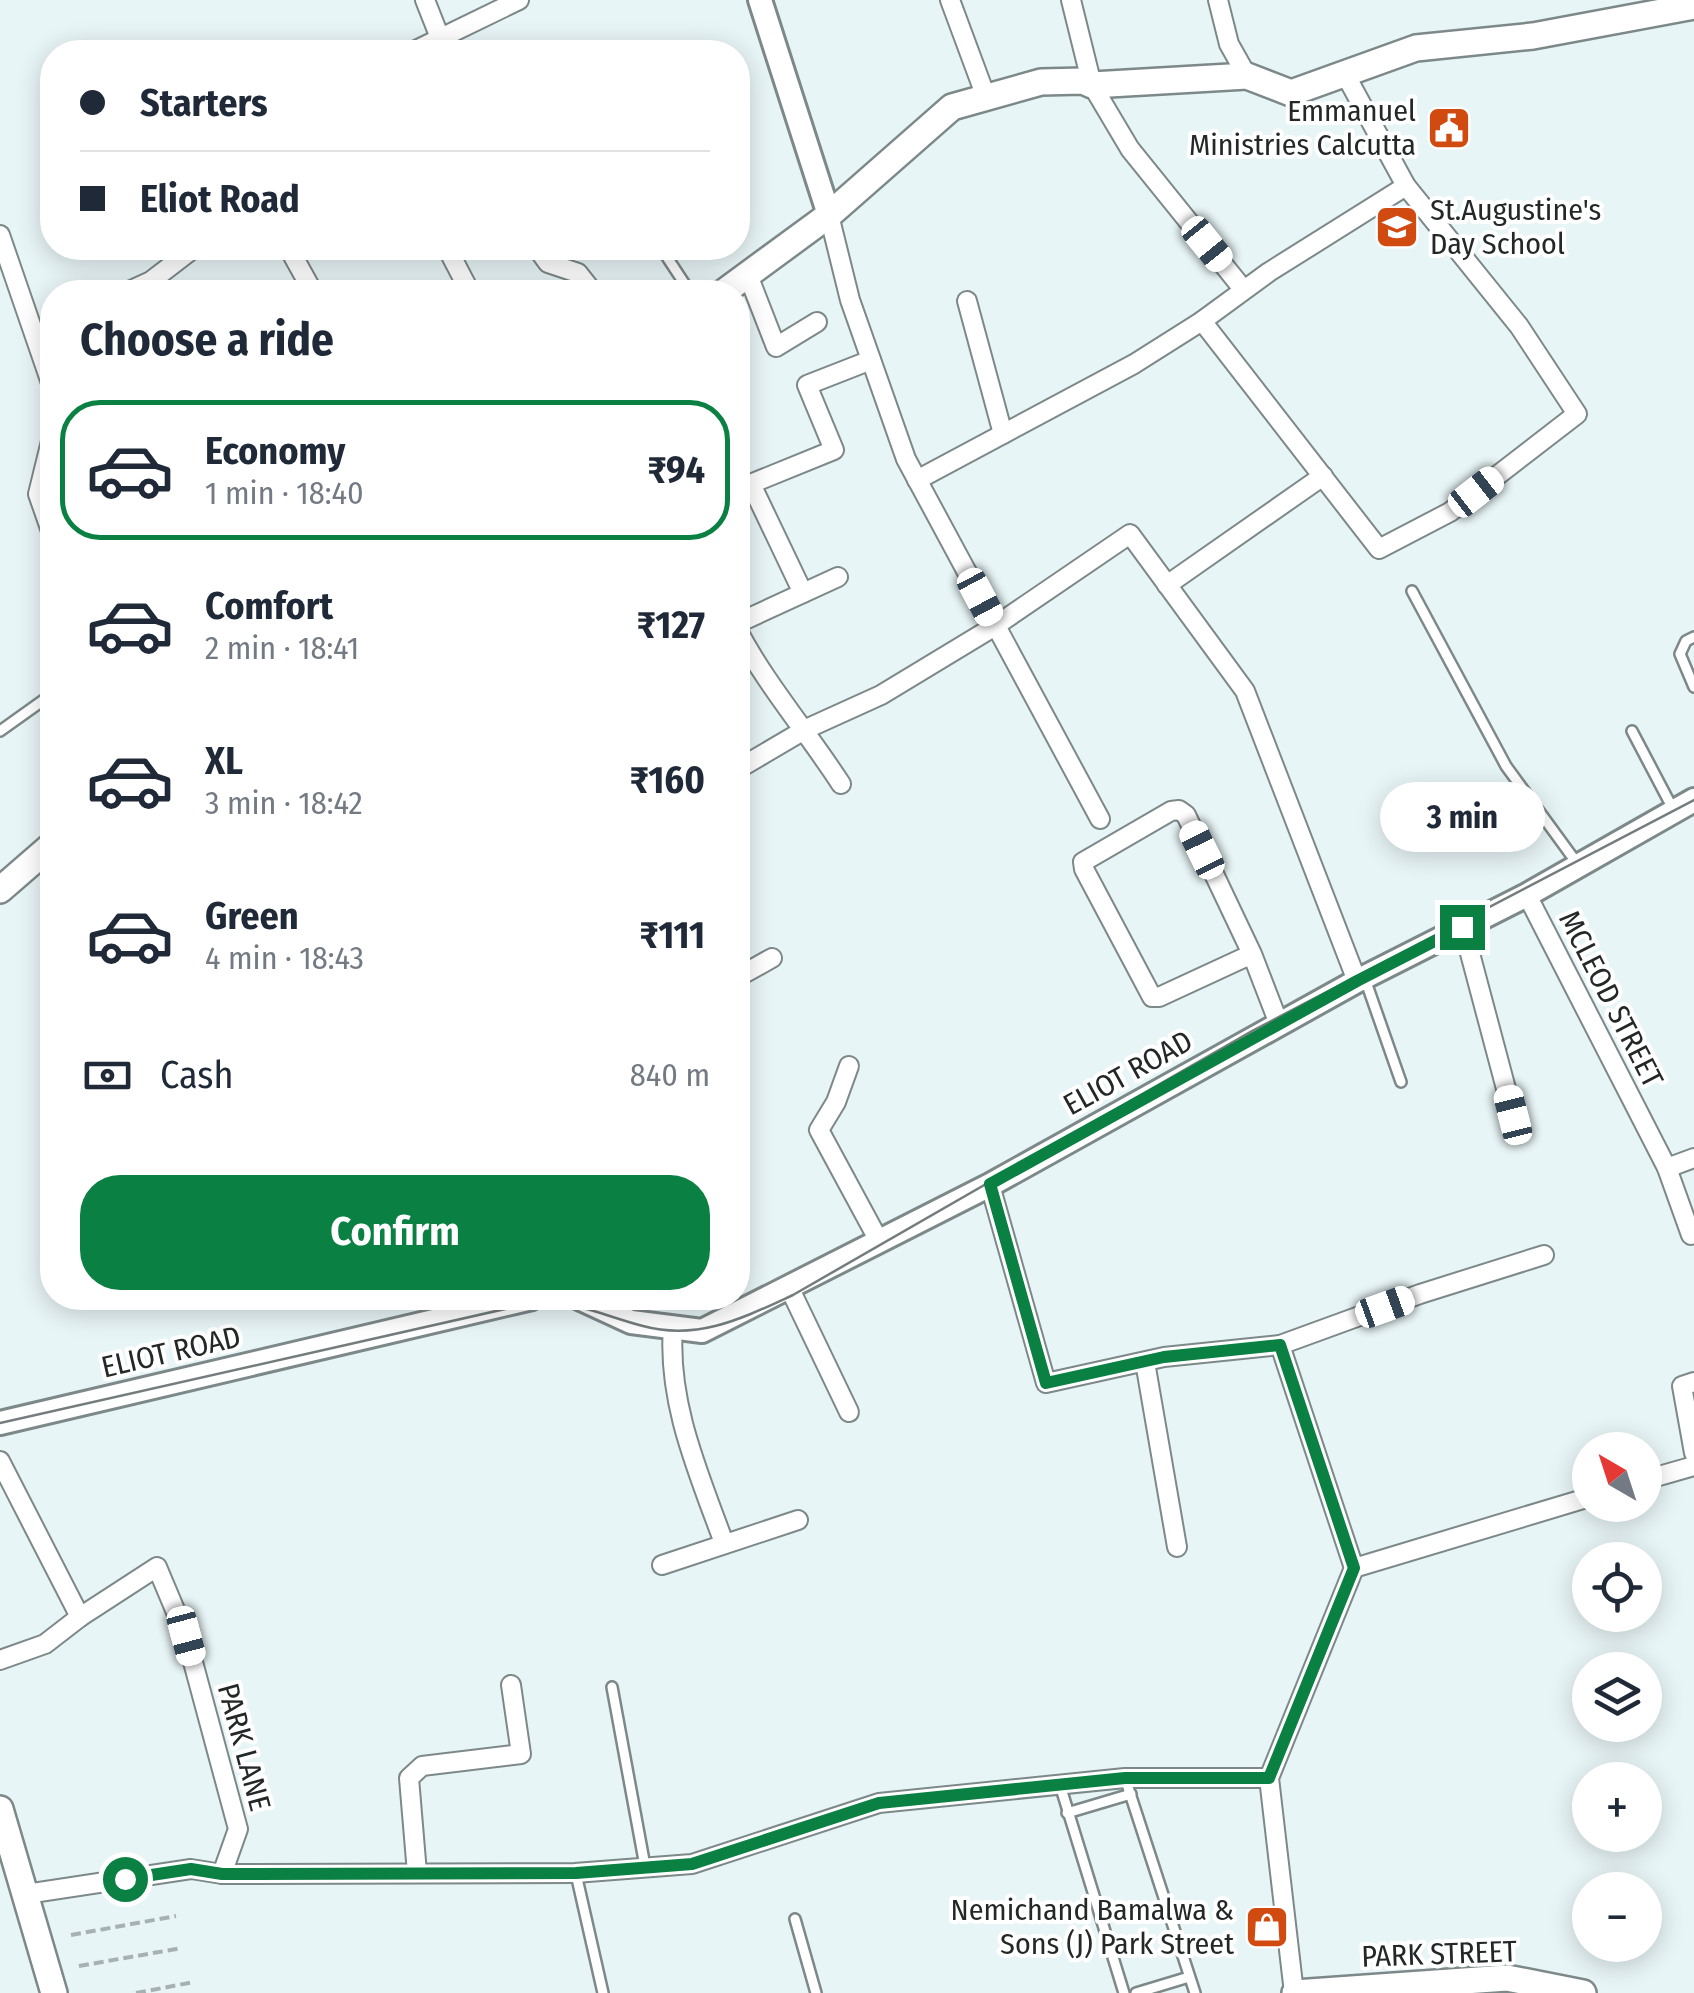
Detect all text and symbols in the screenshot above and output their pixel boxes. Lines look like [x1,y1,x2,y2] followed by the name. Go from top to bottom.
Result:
[140,80,268,126] text: Starters
[1189,93,1416,163] place label: Emmanuel Ministries Calcutta
[1426,105,1472,151] public building icon: Emmanuel Ministries Calcutta
[140,176,300,222] text: Eliot Road
[1430,192,1601,262] place label: St.Augustine's Day School
[1374,204,1420,250] school or university icon: St.Augustine's Day School
[1176,211,1238,277] car
[80,313,334,367] text: Choose a ride
[85,425,175,515] icon: car
[205,428,345,474] text: Economy
[648,447,705,493] text: ₹94
[1443,462,1509,522] car
[205,474,364,512] text: 1 min · 18:40
[953,563,1007,631] car
[85,580,175,670] icon: car
[205,583,333,629] text: Comfort
[637,602,705,648] text: ₹127
[205,629,359,667] text: 2 min · 18:41
[85,735,175,825] icon: car
[205,738,243,784] text: XL
[630,757,705,803] text: ₹160
[1380,782,1544,852] callout: 3 min
[205,784,363,822] text: 3 min · 18:42
[1427,798,1498,836] text: 3 min
[1175,816,1229,884] car
[85,890,175,980] icon: car
[205,893,299,939] text: Green
[1440,905,1485,950] route end
[1551,905,1671,1093] street label: MCLEOD STREET
[640,912,705,958] text: ₹111
[205,939,364,977] text: 4 min · 18:43
[1057,1023,1199,1123] street label: ELIOT ROAD
[80,1048,135,1103] icon: cash
[160,1052,234,1098] text: Cash
[630,1056,710,1094] text: 840 m
[1491,1082,1535,1148] car
[80,1175,710,1290] button: Confirm
[1352,1283,1418,1331] car
[98,1319,244,1385] street label: ELIOT ROAD
[1572,1432,1662,1522] north arrow
[1572,1432,1662,1962] map controls
[1572,1542,1662,1632] button: locate
[164,1603,208,1669] car
[1572,1652,1662,1742] button: layers
[210,1679,278,1815] street label: PARK LANE
[1572,1762,1662,1852] button: +
[103,1857,148,1902] route start
[1572,1872,1662,1962] button: −
[951,1892,1234,1962] place label: Nemichand Bamalwa & Sons (J) Park Street
[1244,1904,1290,1950] shop icon: Nemichand Bamalwa & Sons (J) Park Street
[1361,1933,1517,1975] street label: PARK STREET

